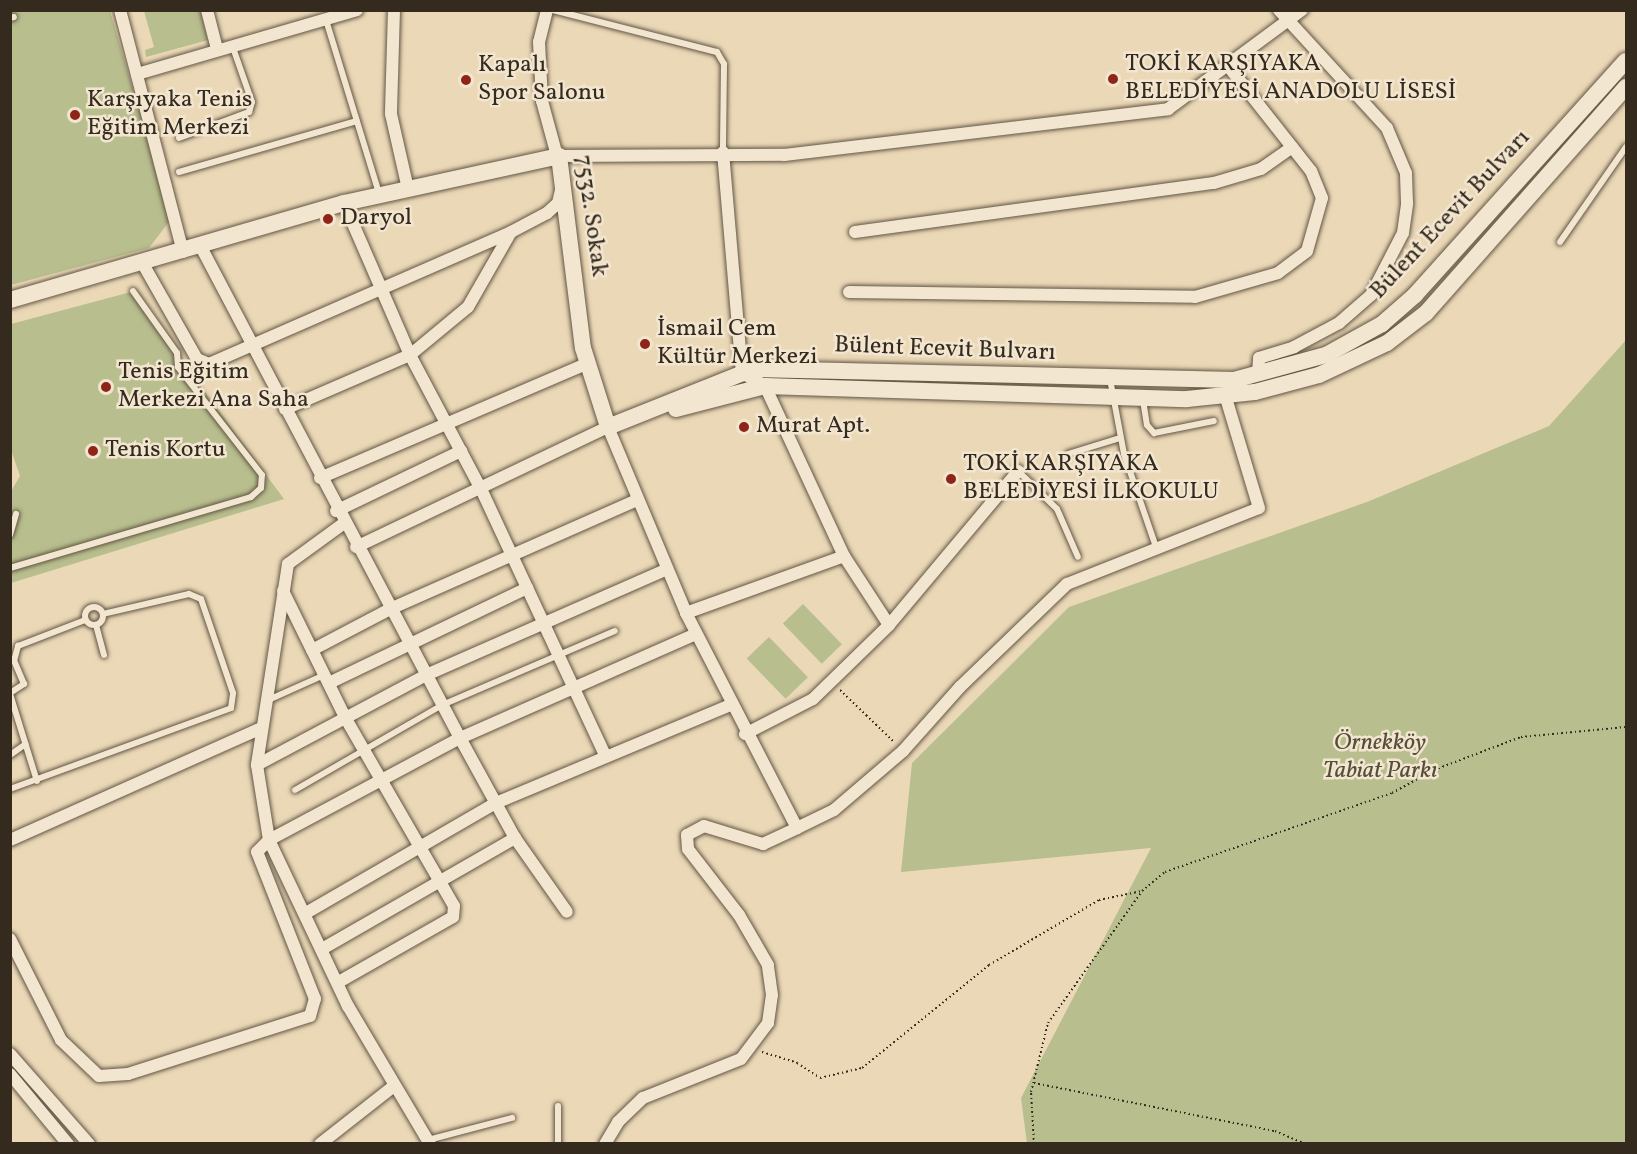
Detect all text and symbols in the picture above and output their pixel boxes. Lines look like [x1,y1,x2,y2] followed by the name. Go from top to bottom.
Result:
[1125,51,1456,107] place label: TOKİ KARŞIYAKA BELEDİYESİ ANADOLU LİSESİ
[478,52,606,108] place label: Kapalı Spor Salonu
[1106,72,1120,86] marker: TOKİ KARŞIYAKA BELEDİYESİ ANADOLU LİSESİ
[459,73,473,87] marker: Kapalı Spor Salonu
[87,87,253,143] place label: Karşıyaka Tenis Eğitim Merkezi
[68,108,82,122] marker: Karşıyaka Tenis Eğitim Merkezi
[1365,124,1537,306] street label: Bülent Ecevit Bulvarı
[567,153,613,279] street label: 7532. Sokak
[340,205,412,233] place label: Daryol
[321,212,335,226] marker: Daryol
[657,316,817,372] place label: İsmail Cem Kültür Merkezi
[834,332,1056,368] street label: Bülent Ecevit Bulvarı
[638,337,652,351] marker: İsmail Cem Kültür Merkezi
[118,359,309,415] place label: Tenis Eğitim Merkezi Ana Saha
[99,380,113,394] marker: Tenis Eğitim Merkezi Ana Saha
[756,413,870,441] place label: Murat Apt.
[737,420,751,434] marker: Murat Apt.
[105,437,225,465] place label: Tenis Kortu
[86,444,100,458] marker: Tenis Kortu
[963,451,1219,507] place label: TOKİ KARŞIYAKA BELEDİYESİ İLKOKULU
[944,472,958,486] marker: TOKİ KARŞIYAKA BELEDİYESİ İLKOKULU
[1323,730,1437,786] park label: Örnekköy Tabiat Parkı

